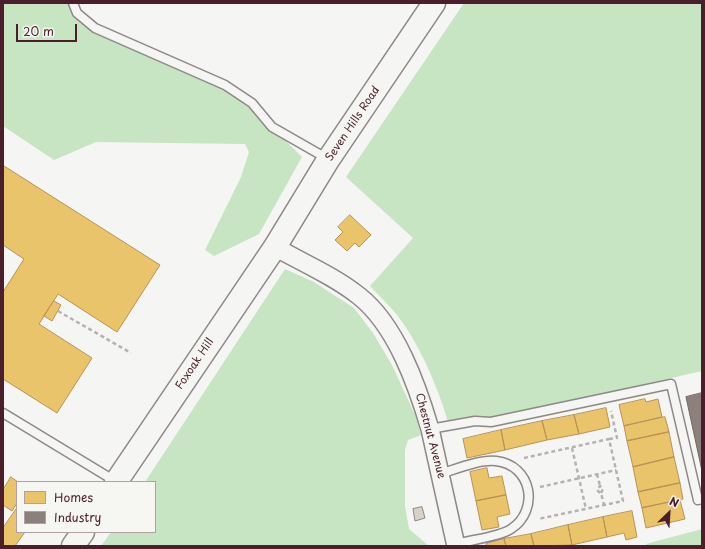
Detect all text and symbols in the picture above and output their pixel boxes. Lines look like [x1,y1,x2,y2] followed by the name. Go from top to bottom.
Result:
[18,16,79,42] scale bar
[23,22,54,40] text: 20 m
[323,84,383,164] street label: Seven Hills Road
[173,336,217,392] street label: Foxoak Hill
[412,392,448,480] street label: Chestnut Avenue
[16,481,156,533] legend
[54,488,93,506] text: Homes
[667,492,682,511] text: N
[649,493,689,533] north arrow
[54,508,101,526] text: Industry

